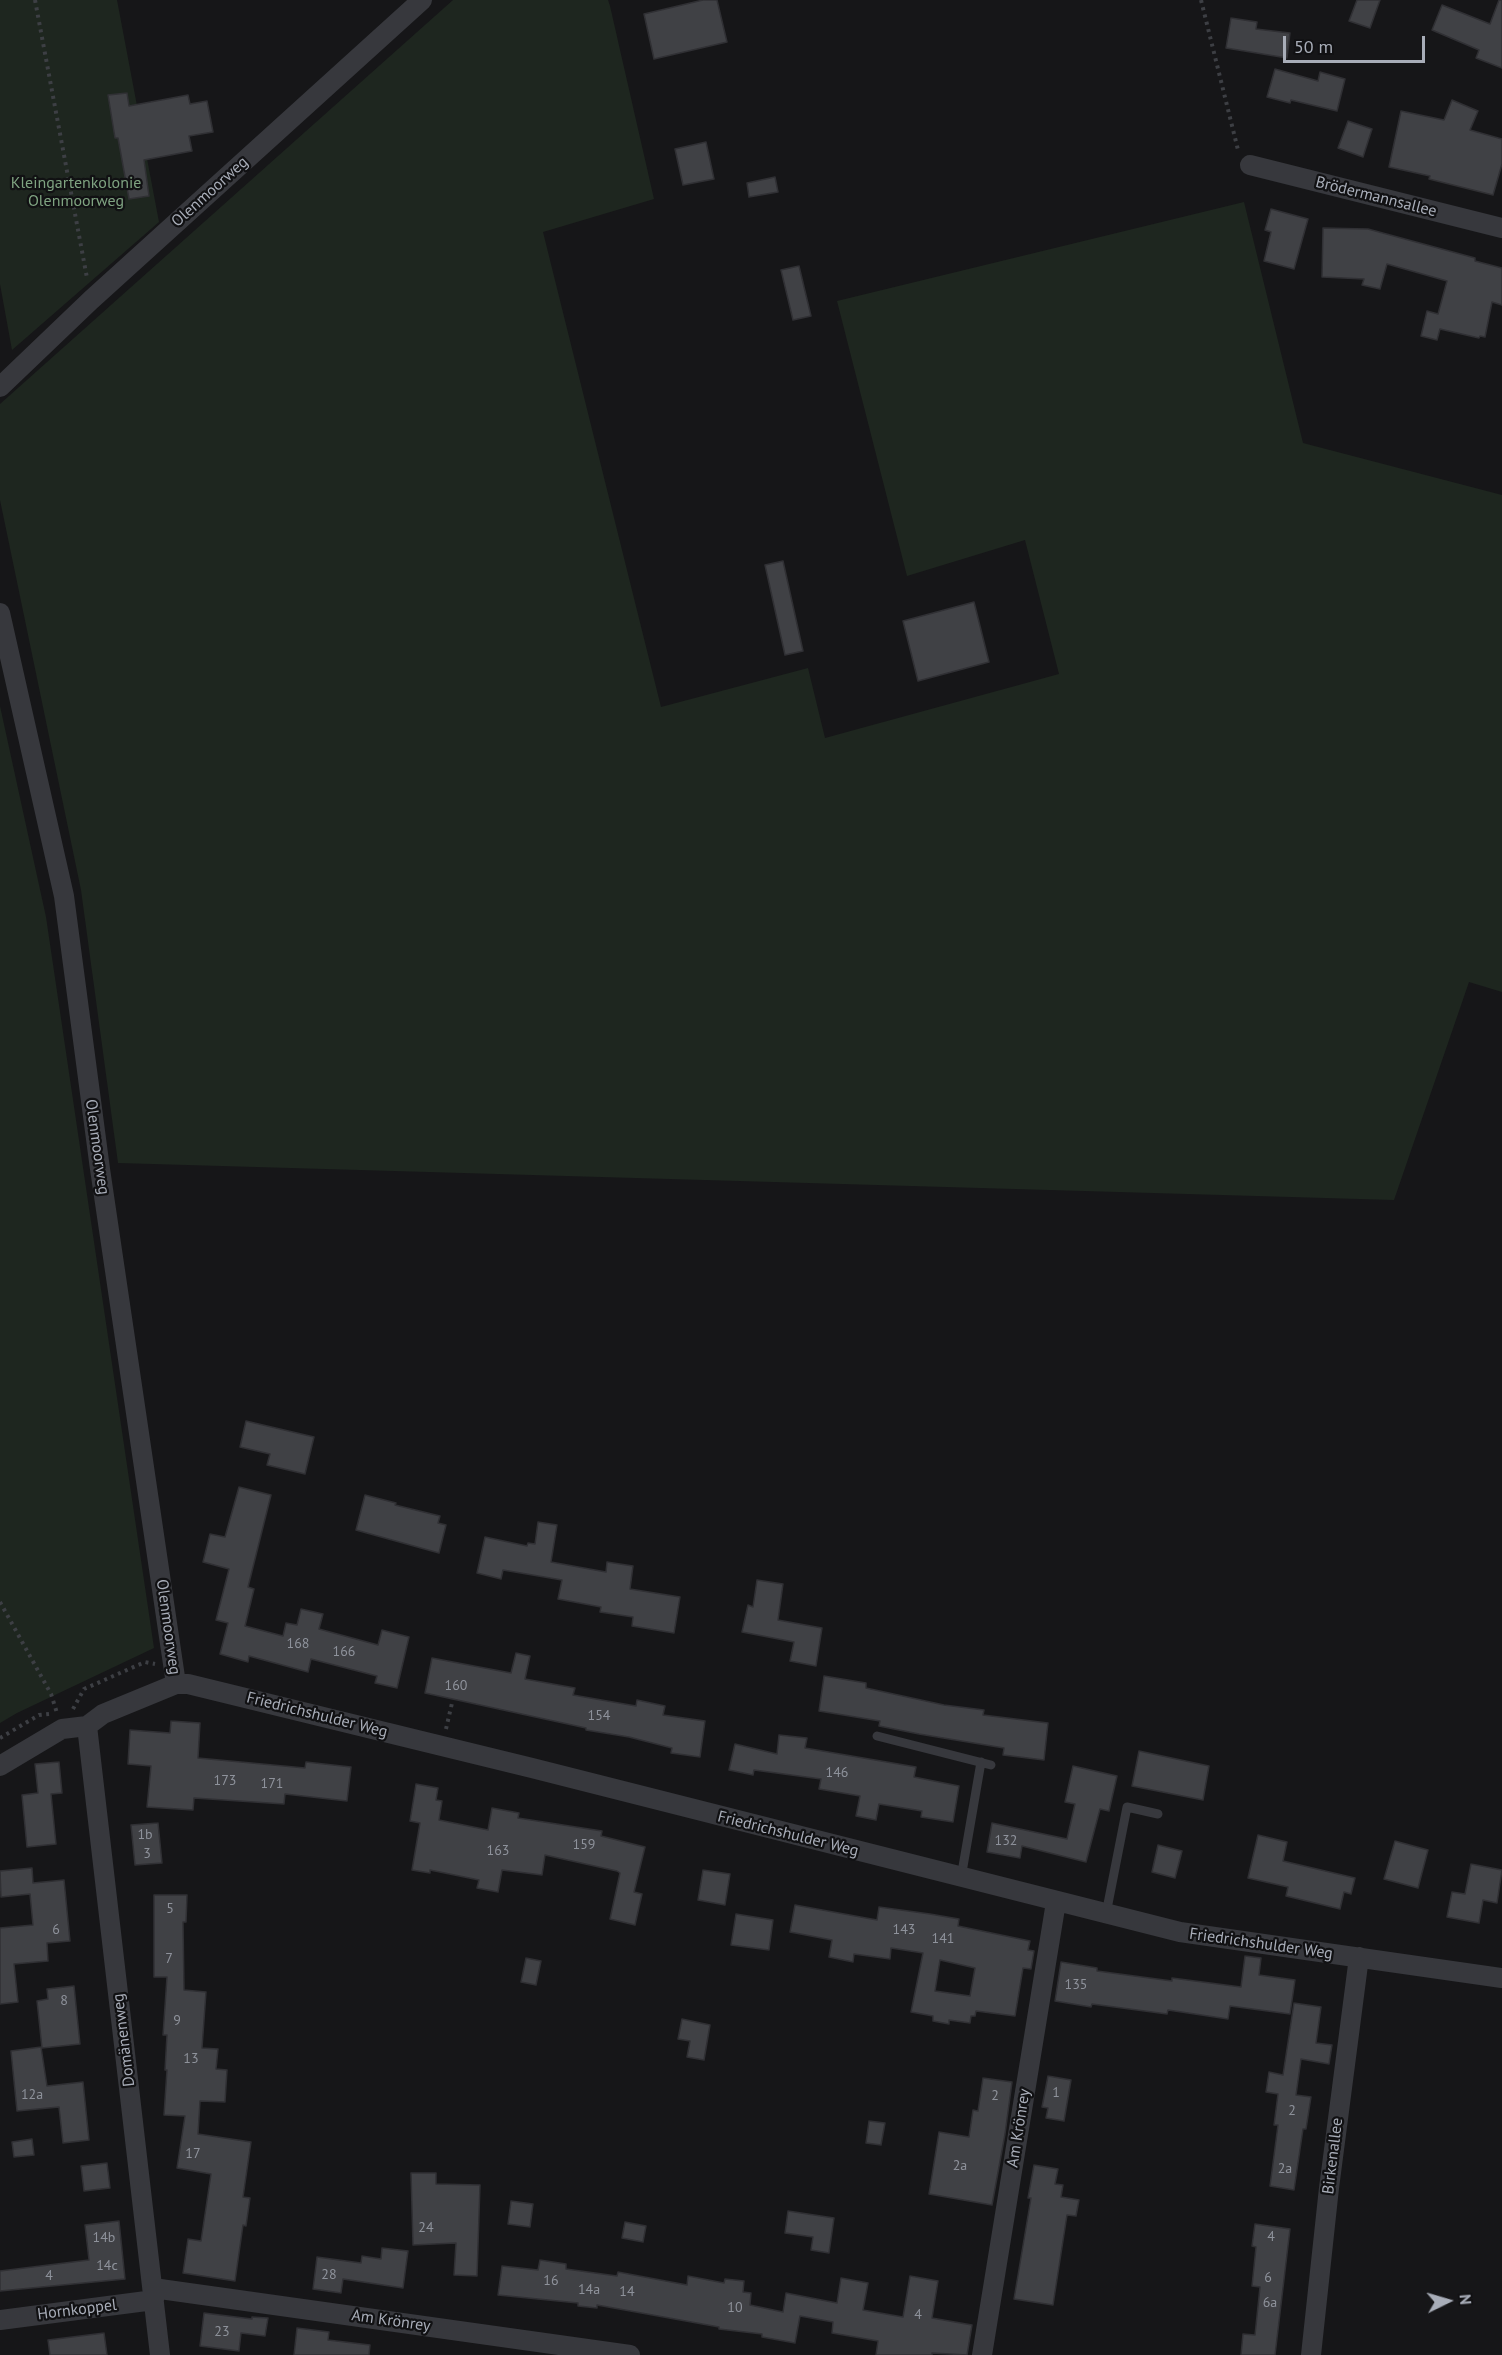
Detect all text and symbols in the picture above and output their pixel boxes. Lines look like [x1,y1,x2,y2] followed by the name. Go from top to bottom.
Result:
[1286,24,1428,62] scale bar
[1294,35,1333,58] text: 50 m
[168,153,252,231] street label: Olenmoorweg
[11,173,141,211] park label: Kleingartenkolonie Olenmoorweg
[1313,173,1439,221] street label: Brödermannsallee
[81,1098,113,1196] street label: Olenmoorweg
[152,1578,184,1676] street label: Olenmoorweg
[287,1636,309,1652] house number: 168
[333,1644,355,1660] house number: 166
[445,1678,467,1694] house number: 160
[244,1688,390,1742] street label: Friedrichshulder Weg
[588,1708,610,1724] house number: 154
[826,1765,848,1781] house number: 146
[214,1773,236,1789] house number: 173
[261,1776,283,1792] house number: 171
[715,1807,861,1861] street label: Friedrichshulder Weg
[137,1827,153,1843] house number: 1b
[995,1833,1017,1849] house number: 132
[573,1837,595,1853] house number: 159
[487,1843,509,1859] house number: 163
[143,1846,151,1862] house number: 3
[166,1901,174,1917] house number: 5
[52,1922,60,1938] house number: 6
[893,1922,915,1938] house number: 143
[1188,1924,1334,1964] street label: Friedrichshulder Weg
[932,1931,954,1947] house number: 141
[165,1951,173,1967] house number: 7
[1065,1977,1087,1993] house number: 135
[109,1992,139,2088] street label: Domänenweg
[60,1993,68,2009] house number: 8
[173,2013,181,2029] house number: 9
[183,2051,199,2067] house number: 13
[1052,2085,1060,2101] house number: 1
[21,2087,43,2103] house number: 12a
[1003,2087,1035,2169] street label: Am Krönrey
[991,2088,999,2104] house number: 2
[1288,2103,1296,2119] house number: 2
[1319,2117,1347,2195] street label: Birkenallee
[185,2146,201,2162] house number: 17
[953,2158,967,2174] house number: 2a
[1278,2161,1292,2177] house number: 2a
[418,2220,434,2236] house number: 24
[1267,2229,1275,2245] house number: 4
[93,2230,115,2246] house number: 14b
[96,2258,118,2274] house number: 14c
[321,2267,337,2283] house number: 28
[45,2268,53,2284] house number: 4
[1264,2270,1272,2286] house number: 6
[1418,2271,1478,2331] north arrow
[543,2273,559,2289] house number: 16
[578,2282,600,2298] house number: 14a
[619,2284,635,2300] house number: 14
[1456,2293,1476,2306] text: N
[1263,2295,1277,2311] house number: 6a
[36,2296,118,2324] street label: Hornkoppel
[727,2300,743,2316] house number: 10
[350,2306,432,2336] street label: Am Krönrey
[914,2307,922,2323] house number: 4
[214,2324,230,2340] house number: 23

